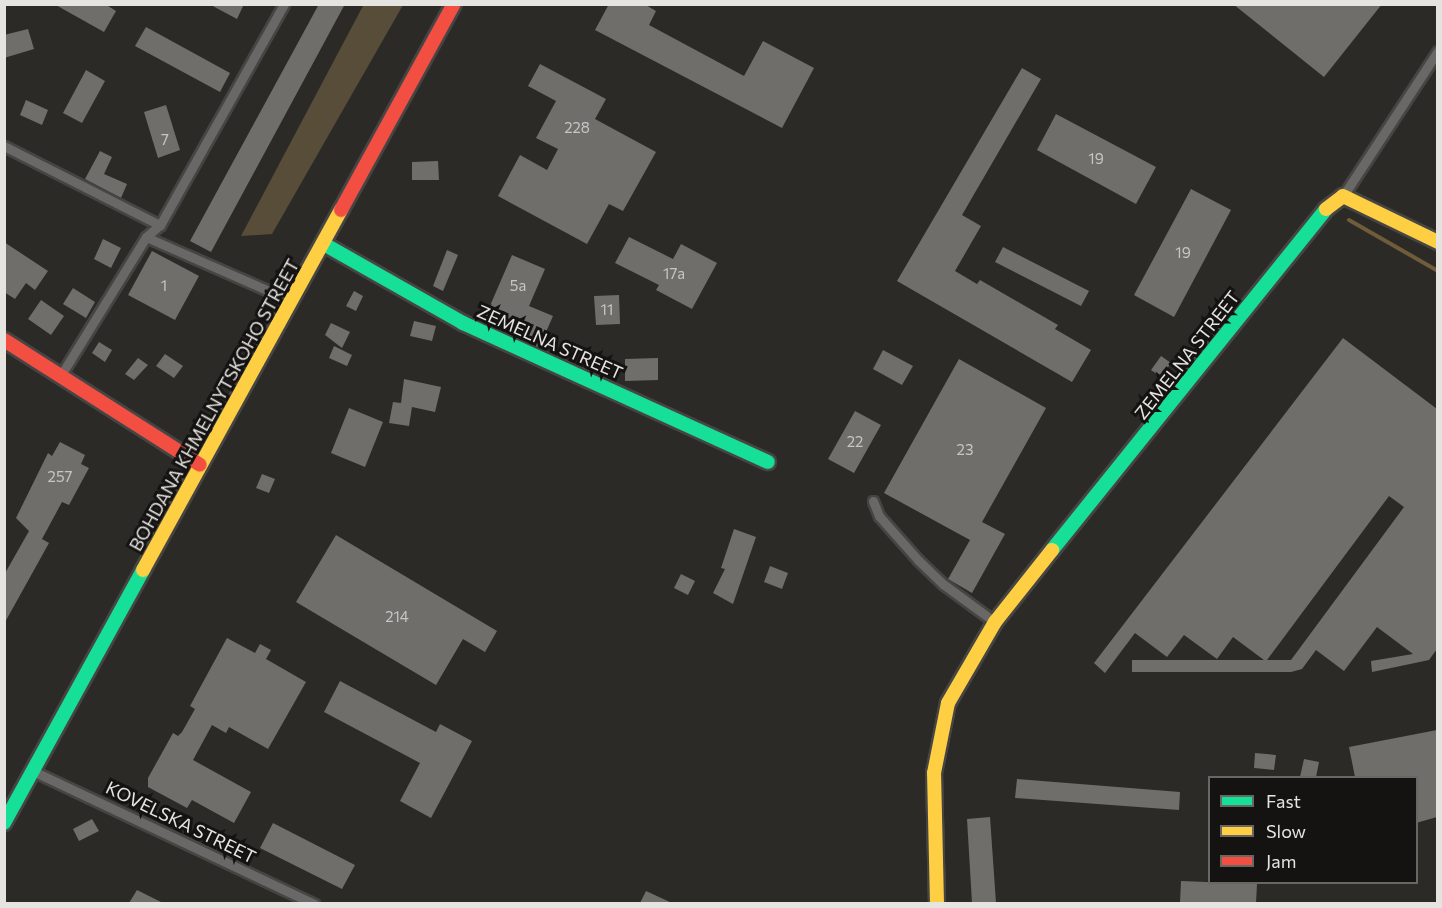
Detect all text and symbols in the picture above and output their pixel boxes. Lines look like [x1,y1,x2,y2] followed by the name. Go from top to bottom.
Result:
[564,119,590,137] house number: 228
[161,131,169,149] house number: 7
[1088,150,1104,168] house number: 19
[1175,244,1191,262] house number: 19
[125,255,303,555] street label: BOHDANA KHMELNYTSKOHO STREET
[663,265,685,283] house number: 17а
[161,277,167,295] house number: 1
[510,277,526,295] house number: 5а
[1130,286,1244,424] street label: ZEMELNA STREET
[474,300,626,384] street label: ZEMELNA STREET
[601,301,613,319] house number: 11
[847,433,863,451] house number: 22
[957,441,973,459] house number: 23
[48,468,72,486] house number: 257
[385,608,409,626] house number: 214
[102,776,260,868] street label: KOVELSKA STREET
[1208,776,1418,884] legend
[1266,790,1301,812] text: Fast
[1266,820,1306,842] text: Slow
[1266,850,1296,872] text: Jam

